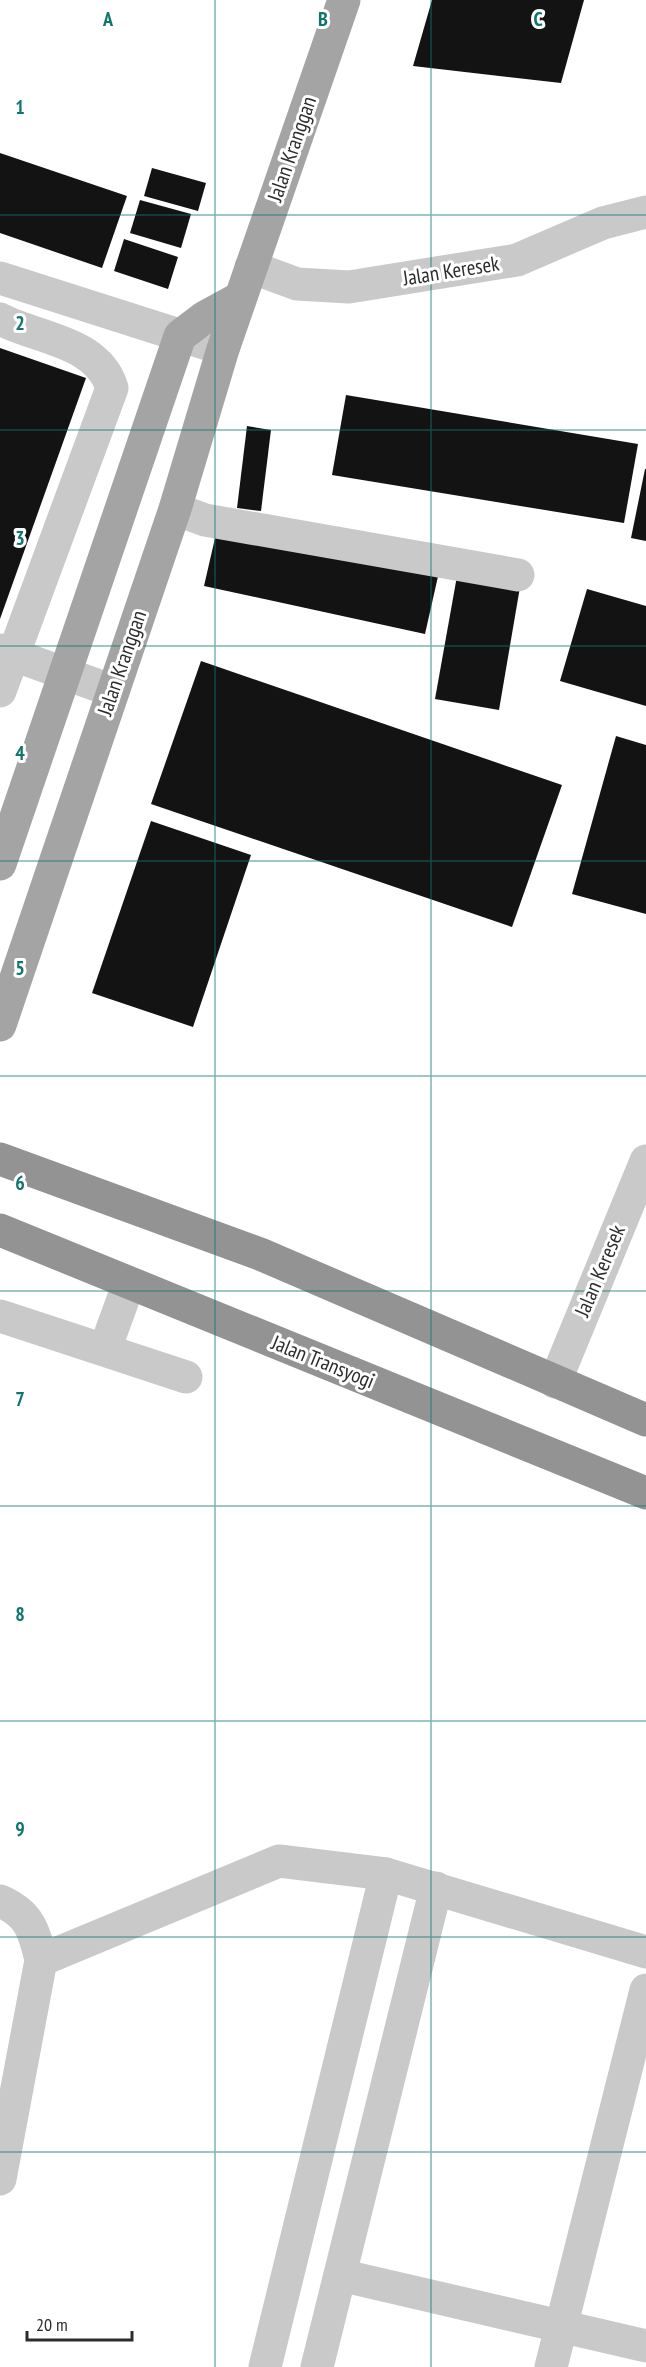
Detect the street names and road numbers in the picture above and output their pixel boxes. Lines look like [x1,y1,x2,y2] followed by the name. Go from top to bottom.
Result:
[261,93,322,206] street label: Jalan Kranggan
[400,250,501,292] street label: Jalan Keresek
[91,607,152,720] street label: Jalan Kranggan
[568,1221,631,1322] street label: Jalan Keresek
[267,1328,379,1394] street label: Jalan Transyogi

